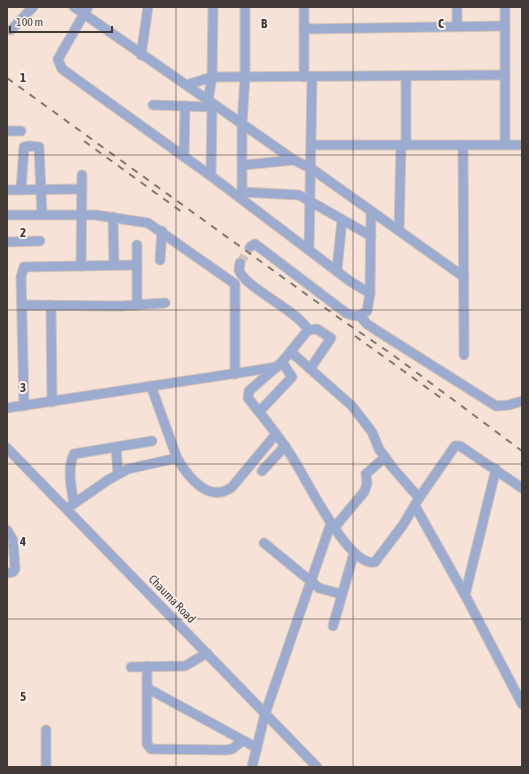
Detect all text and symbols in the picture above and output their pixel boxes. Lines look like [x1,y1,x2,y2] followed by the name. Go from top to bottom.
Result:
[10,8,112,34] scale bar
[16,15,43,29] text: 100 m
[261,16,268,31] text: B
[438,16,444,31] text: C
[20,70,26,85] text: 1
[20,225,26,240] text: 2
[20,380,26,395] text: 3
[19,534,26,549] text: 4
[146,572,198,626] street label: Chauma Road
[20,689,26,704] text: 5

